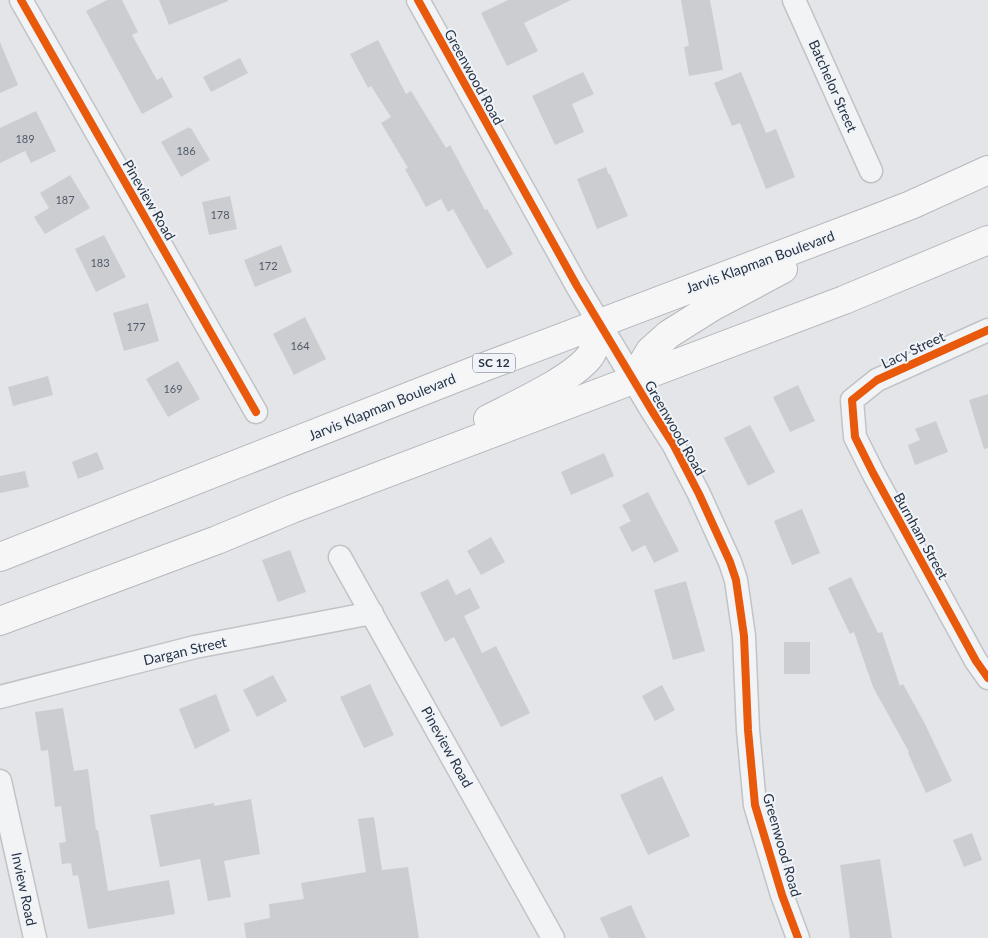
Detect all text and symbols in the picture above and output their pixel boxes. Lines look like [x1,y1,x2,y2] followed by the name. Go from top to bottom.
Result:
[441,26,508,128] street label: Greenwood Road
[806,37,861,135] street label: Batchelor Street
[15,132,35,145] house number: 189
[176,144,196,157] house number: 186
[120,157,179,243] street label: Pineview Road
[55,193,75,206] house number: 187
[210,208,230,221] house number: 178
[683,227,837,296] street label: Jarvis Klapman Boulevard
[90,256,110,269] house number: 183
[258,259,278,272] house number: 172
[126,320,146,333] house number: 177
[878,327,947,372] street label: Lacy Street
[290,339,310,352] house number: 164
[473,353,515,372] road number: SC 12
[306,369,458,444] street label: Jarvis Klapman Boulevard
[641,377,709,478] street label: Greenwood Road
[163,382,183,395] house number: 169
[891,489,952,582] street label: Burnham Street
[142,633,228,668] street label: Dargan Street
[418,703,477,790] street label: Pineview Road
[760,791,805,899] street label: Greenwood Road
[8,851,41,927] street label: Inview Road

